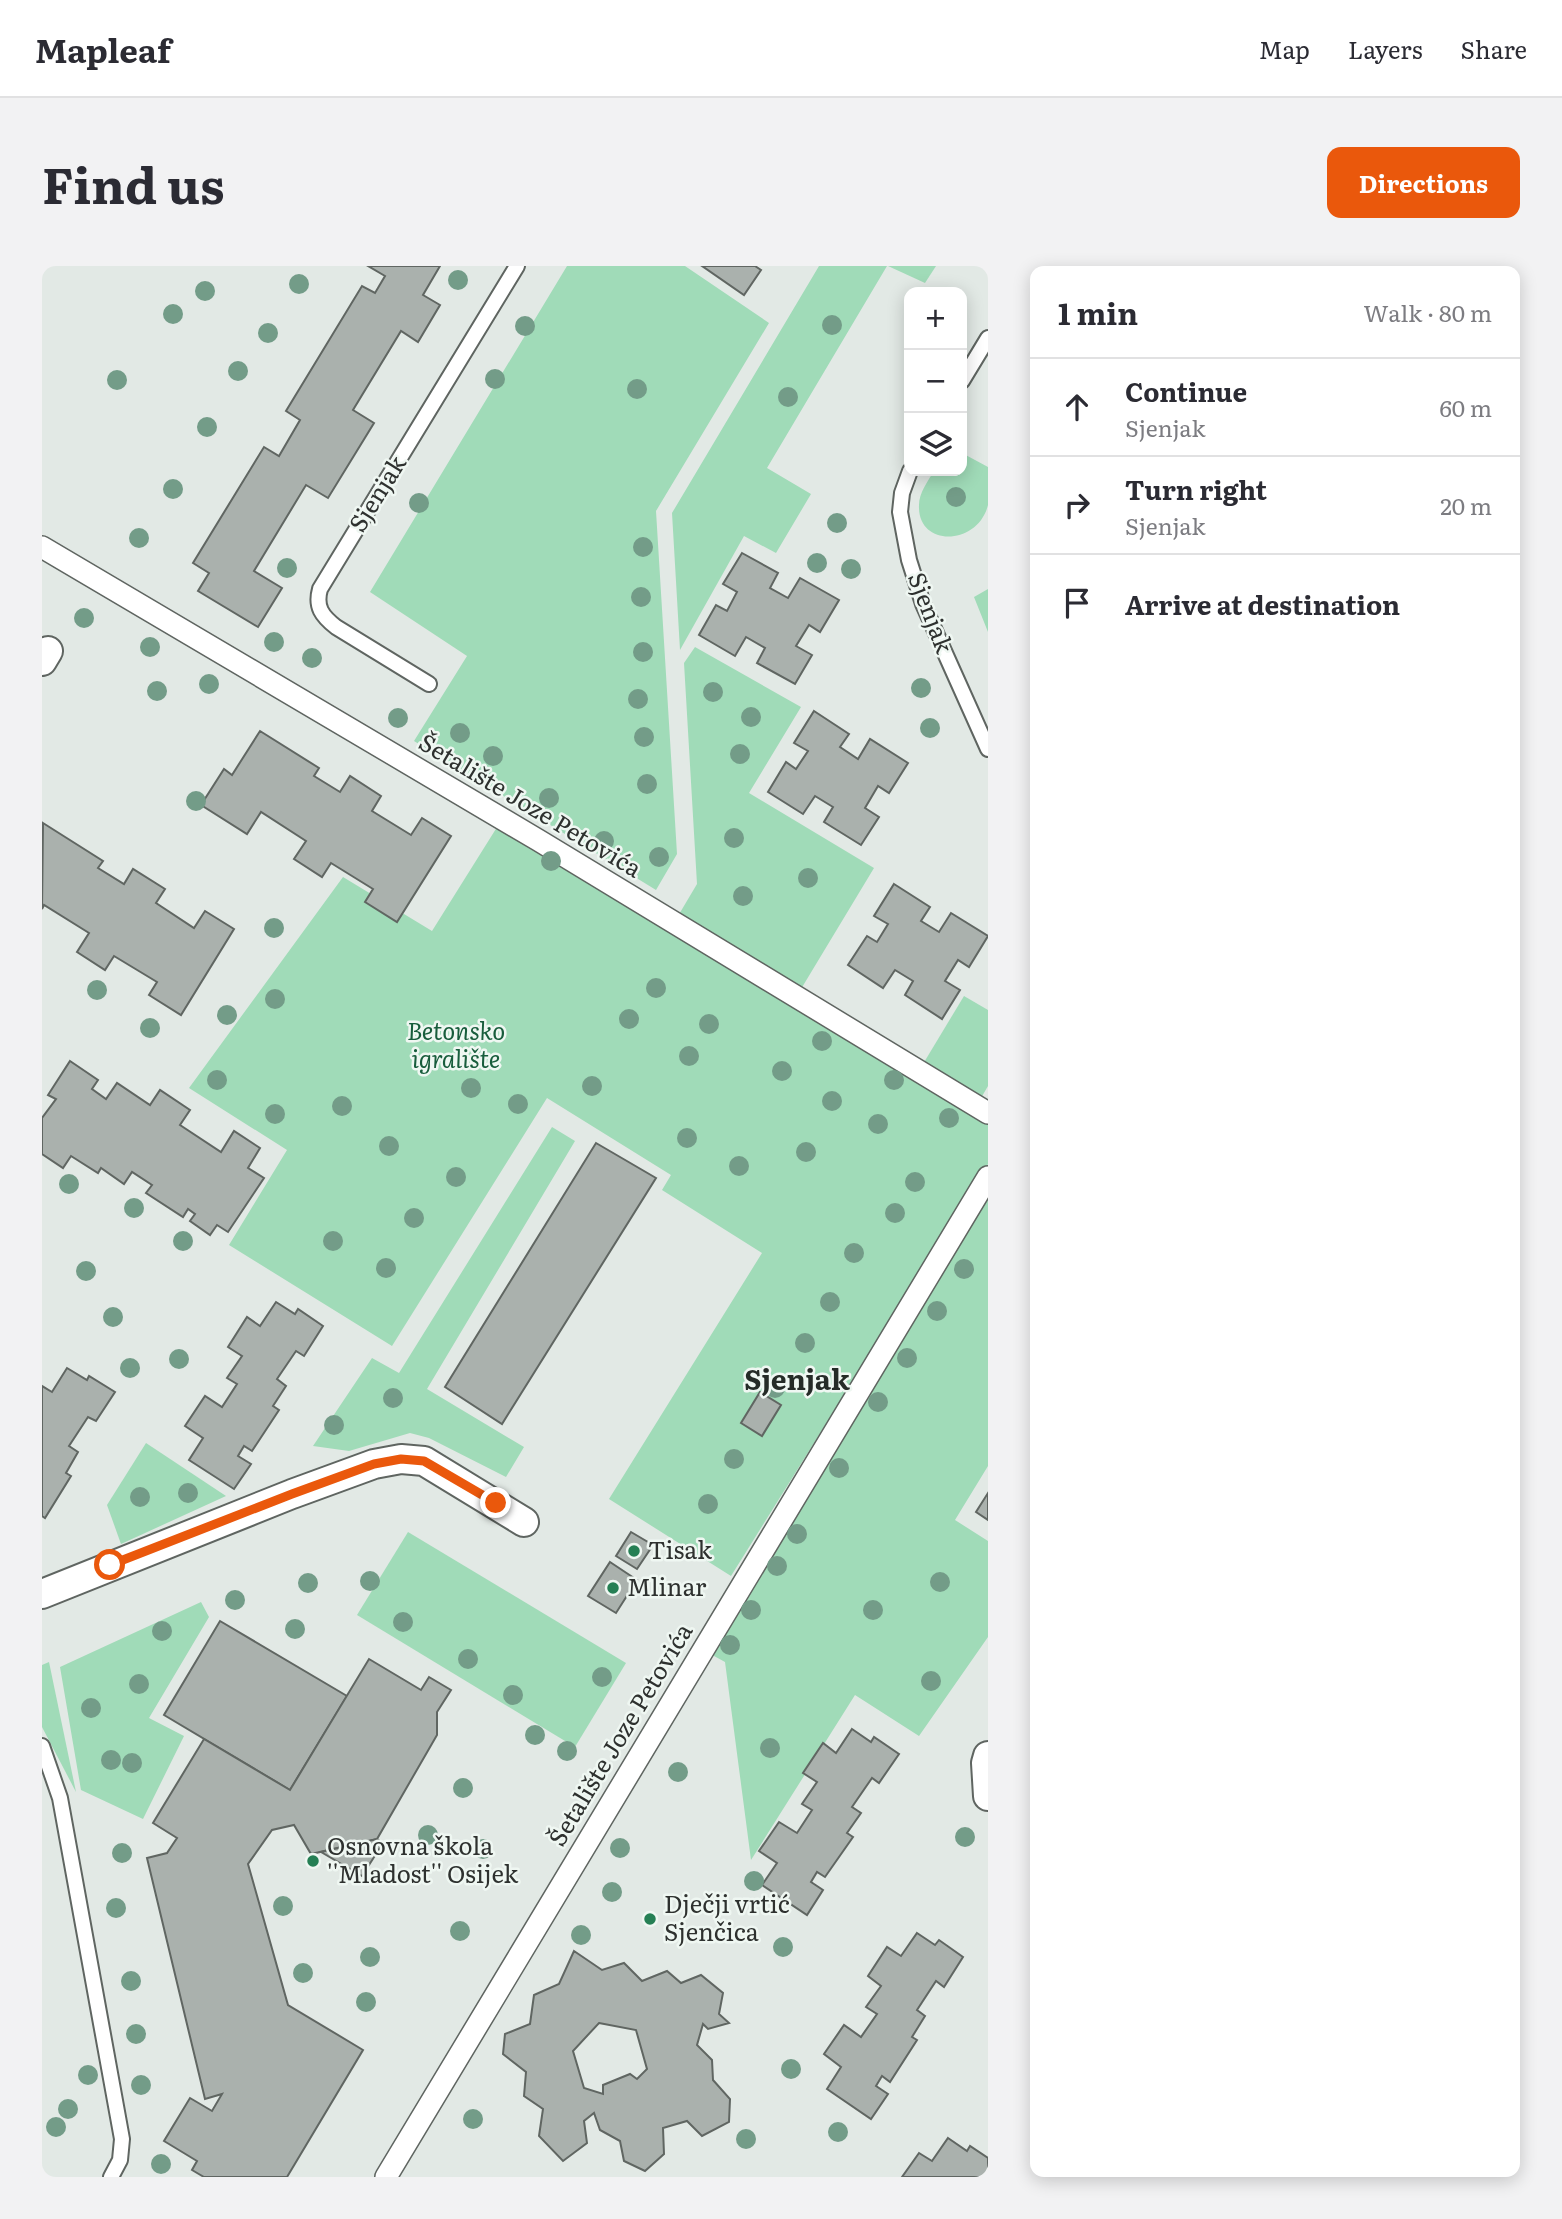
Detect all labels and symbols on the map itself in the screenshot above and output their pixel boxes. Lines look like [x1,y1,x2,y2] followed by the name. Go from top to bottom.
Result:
[339,447,413,538] street label: Sjenjak
[901,567,964,658] street label: Sjenjak
[413,723,649,884] street label: Šetalište Joze Petovića
[407,1012,505,1075] park label: Betonsko igralište
[744,1357,850,1399] district label: Sjenjak
[480,1487,511,1518] route end
[648,1531,712,1566] place label: Tisak
[626,1543,642,1559] marker: Tisak
[94,1549,125,1580] route start
[627,1568,707,1603] place label: Mlinar
[605,1580,621,1596] marker: Mlinar
[538,1616,699,1852] street label: Šetalište Joze Petovića
[327,1827,518,1890] place label: Osnovna škola ''Mladost'' Osijek
[305,1853,321,1869] marker: Osnovna škola ''Mladost'' Osijek
[664,1885,790,1948] place label: Dječji vrtić Sjenčica
[642,1911,658,1927] marker: Dječji vrtić Sjenčica

